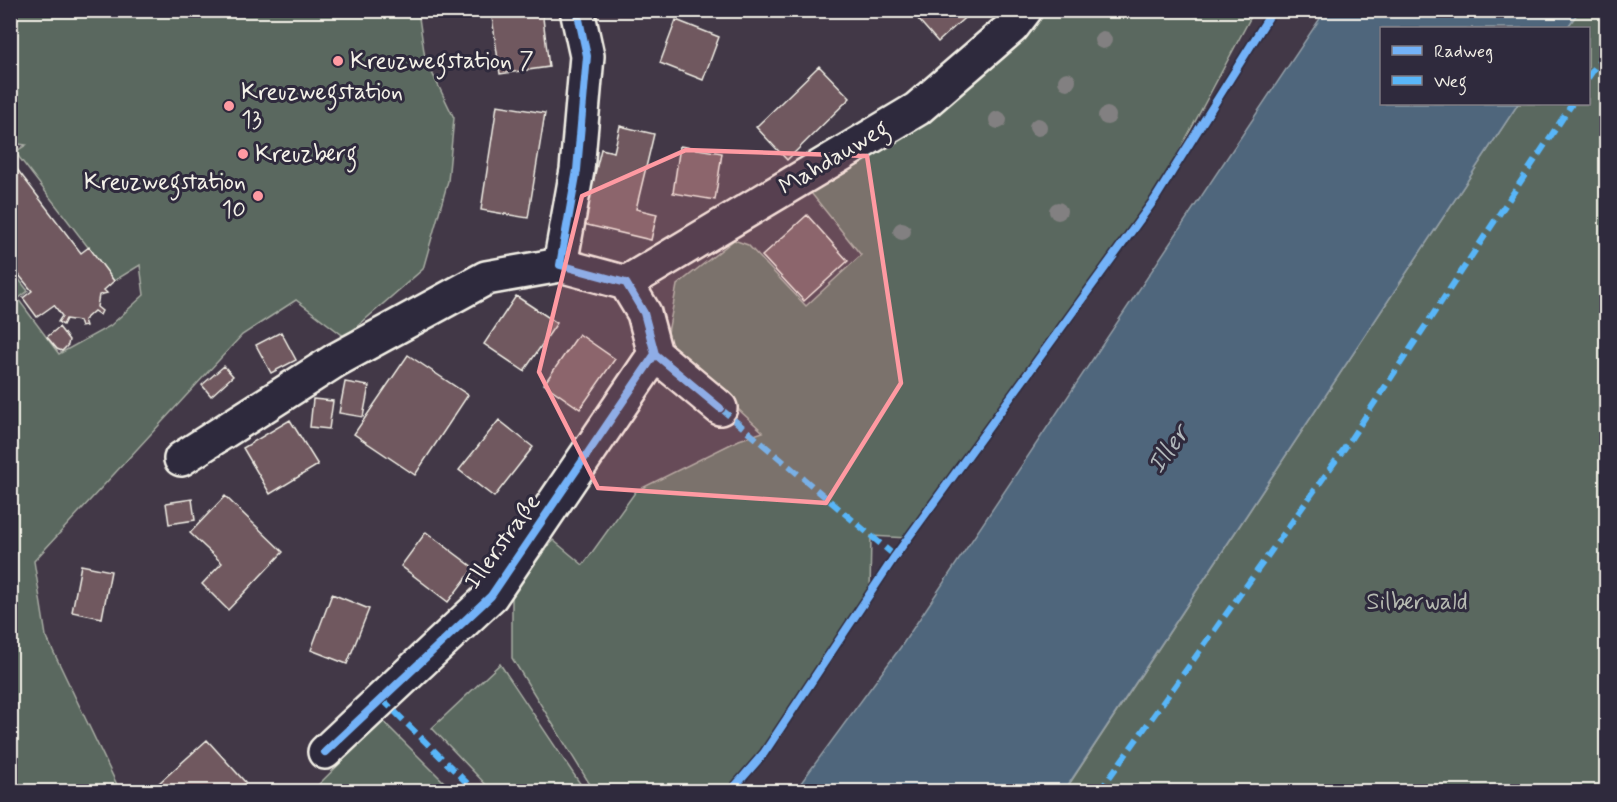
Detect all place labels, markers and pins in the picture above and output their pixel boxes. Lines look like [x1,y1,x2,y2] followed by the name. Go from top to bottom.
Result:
[350,46,534,80] place label: Kreuzwegstation 7
[331,54,345,68] marker: Kreuzwegstation 7
[241,77,403,136] place label: Kreuzwegstation 13
[222,99,236,113] marker: Kreuzwegstation 13
[255,139,357,173] place label: Kreuzberg
[236,147,250,161] marker: Kreuzberg
[84,167,246,226] place label: Kreuzwegstation 10
[251,189,265,203] marker: Kreuzwegstation 10

